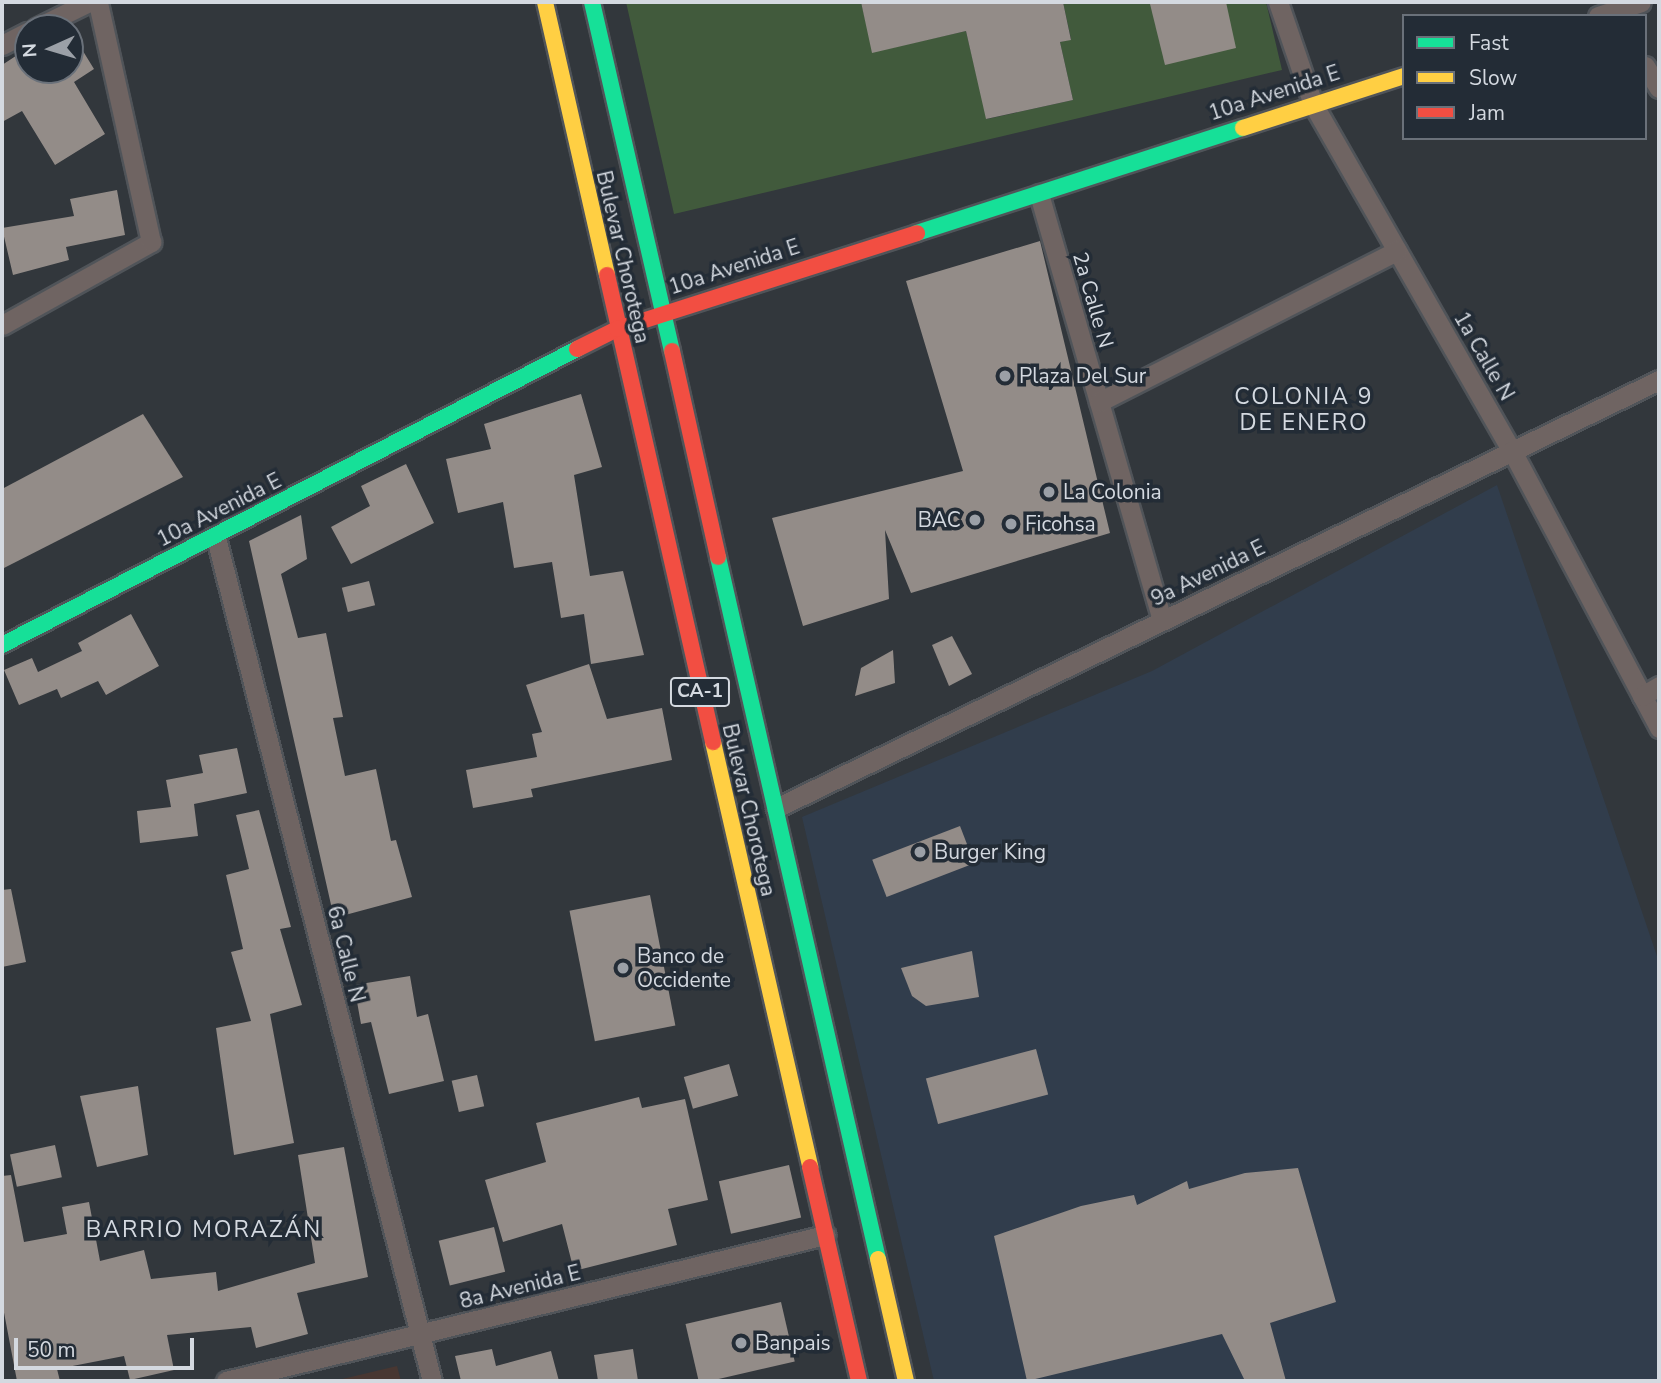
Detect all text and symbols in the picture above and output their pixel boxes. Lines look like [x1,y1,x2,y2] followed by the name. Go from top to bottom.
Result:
[14,14,84,84] north arrow
[1402,14,1647,140] legend
[1469,29,1509,57] text: Fast
[17,42,44,58] text: N
[1205,60,1343,126] street label: 10a Avenida E
[1469,64,1517,92] text: Slow
[1469,99,1505,127] text: Jam
[591,168,655,346] street label: Bulevar Chorotega
[665,234,803,300] street label: 10a Avenida E
[1067,249,1119,351] street label: 2a Calle N
[1448,307,1520,405] street label: 1a Calle N
[1019,363,1146,389] place label: Plaza Del Sur
[997,368,1013,384] marker: Plaza Del Sur
[1235,383,1373,437] district label: COLONIA 9 DE ENERO
[153,468,285,552] street label: 10a Avenida E
[1063,479,1162,505] place label: La Colonia
[1041,484,1057,500] marker: La Colonia
[918,507,961,533] place label: BAC
[1025,511,1096,537] place label: Ficohsa
[967,512,983,528] marker: BAC
[1003,516,1019,532] marker: Ficohsa
[1147,535,1269,611] street label: 9a Avenida E
[668,677,732,708] road number: CA-1
[717,721,781,899] street label: Bulevar Chorotega
[934,839,1046,865] place label: Burger King
[912,844,928,860] marker: Burger King
[322,903,370,1005] street label: 6a Calle N
[637,943,731,993] place label: Banco de Occidente
[615,960,631,976] marker: Banco de Occidente
[88,1216,320,1244] district label: BARRIO MORAZÁN
[457,1260,583,1314] street label: 8a Avenida E
[18,1324,198,1368] scale bar
[755,1330,831,1356] place label: Banpais
[733,1335,749,1351] marker: Banpais
[27,1336,76,1364] text: 50 m

